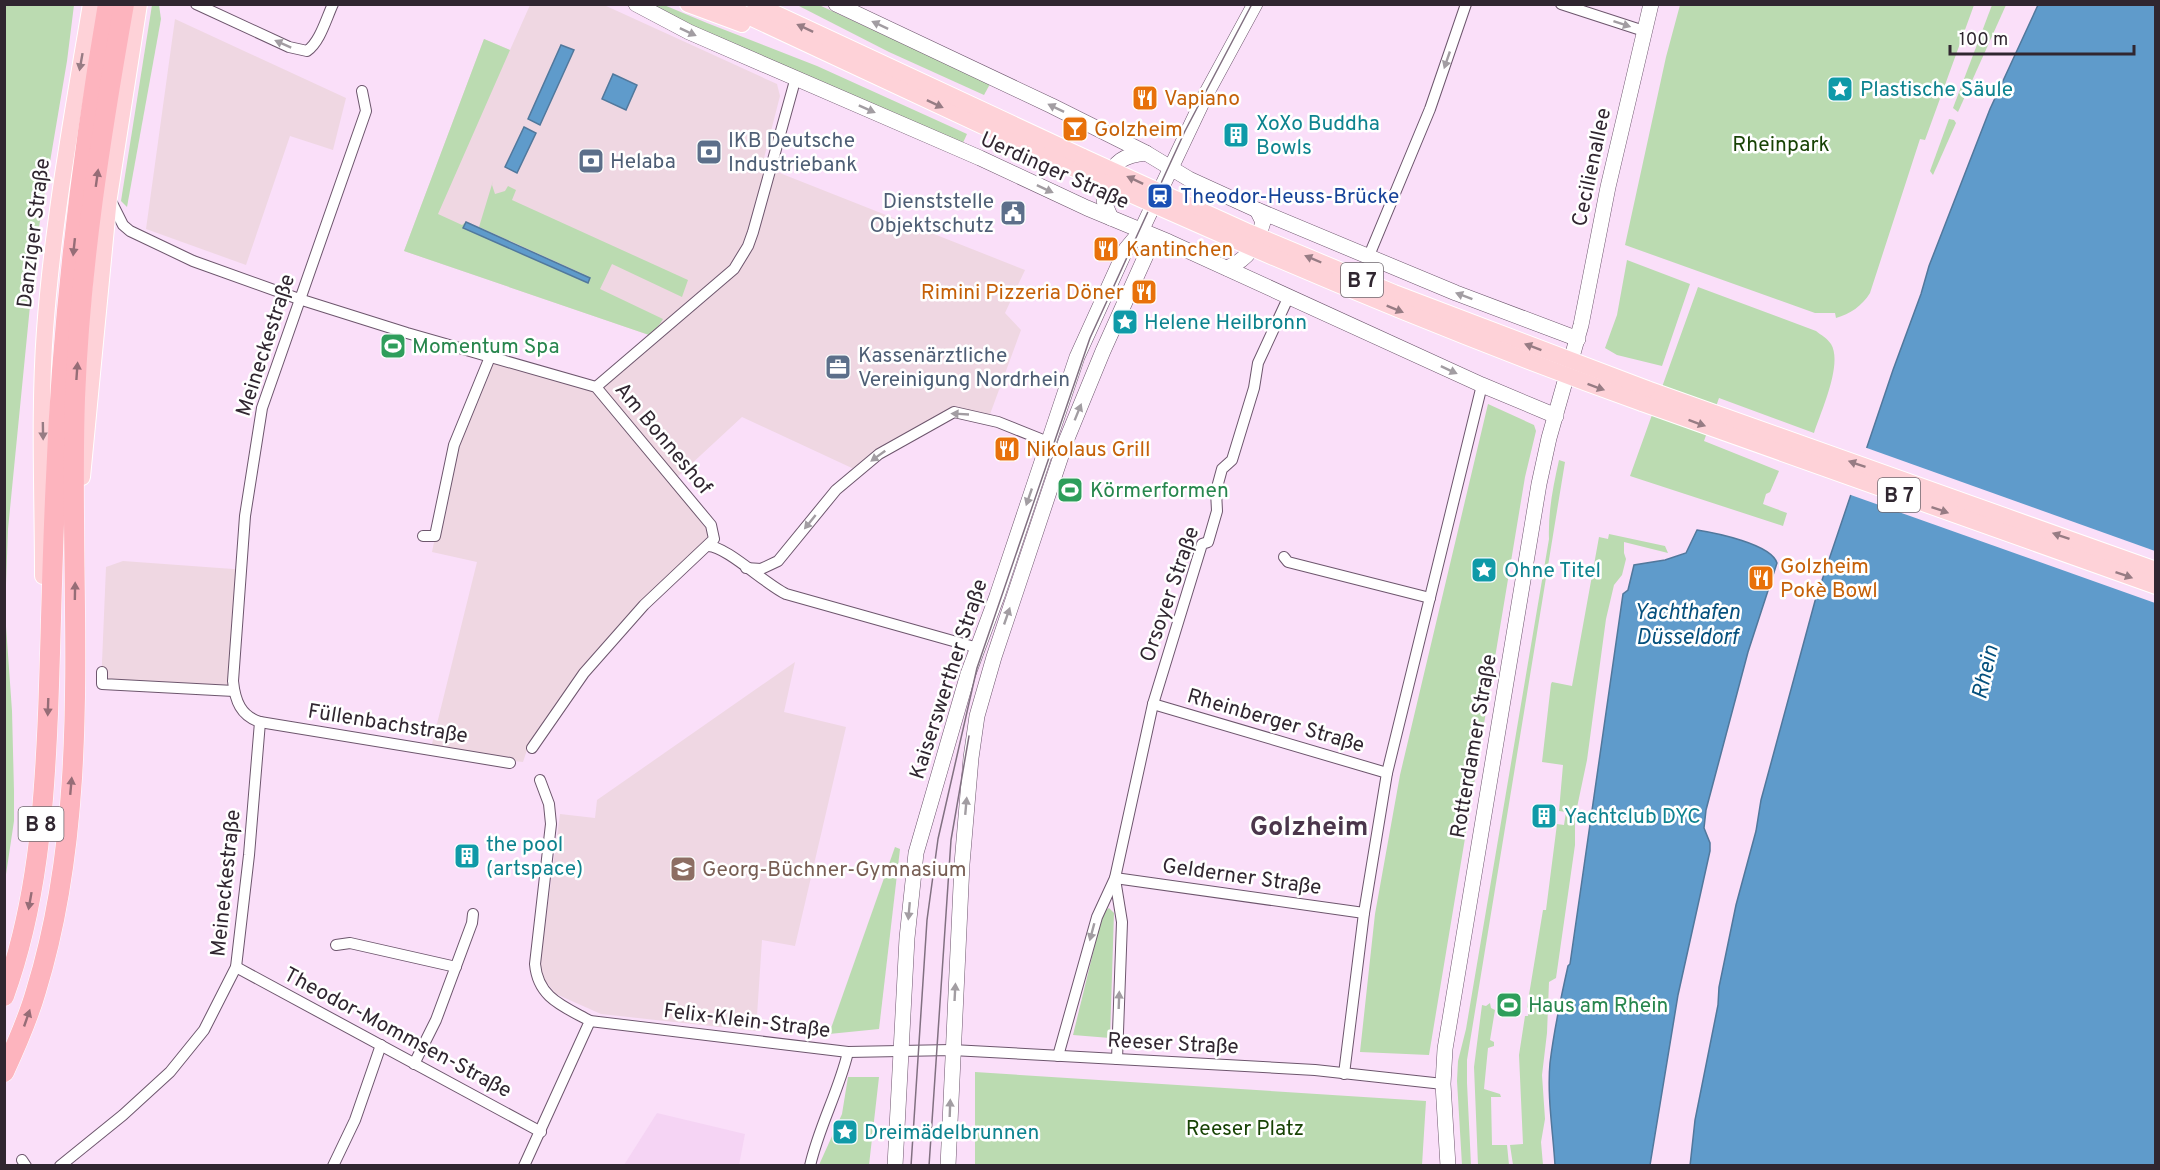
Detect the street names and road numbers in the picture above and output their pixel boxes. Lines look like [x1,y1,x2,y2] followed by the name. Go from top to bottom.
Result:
[1567,106,1618,229] street label: Cecilienallee
[976,126,1133,216] street label: Uerdinger Straße
[12,157,57,310] street label: Danziger Straße
[1341,263,1383,297] road number: B 7
[231,271,302,420] street label: Meineckestraße
[608,377,718,501] street label: Am Bonneshof
[1878,478,1920,512] road number: B 7
[1135,523,1206,666] street label: Orsoyer Straße
[904,576,995,783] street label: Kaiserswerther Straße
[1445,652,1504,840] street label: Rotterdamer Straße
[1184,683,1367,760] street label: Rheinberger Straße
[306,699,470,750] street label: Füllenbachstraße
[18,807,63,841] road number: B 8
[205,808,248,958] street label: Meineckestraße
[1160,853,1323,902] street label: Gelderner Straße
[279,962,516,1105] street label: Theodor-Mommsen-Straße
[662,998,832,1045] street label: Felix-Klein-Straße
[1107,1028,1239,1061] street label: Reeser Straße

